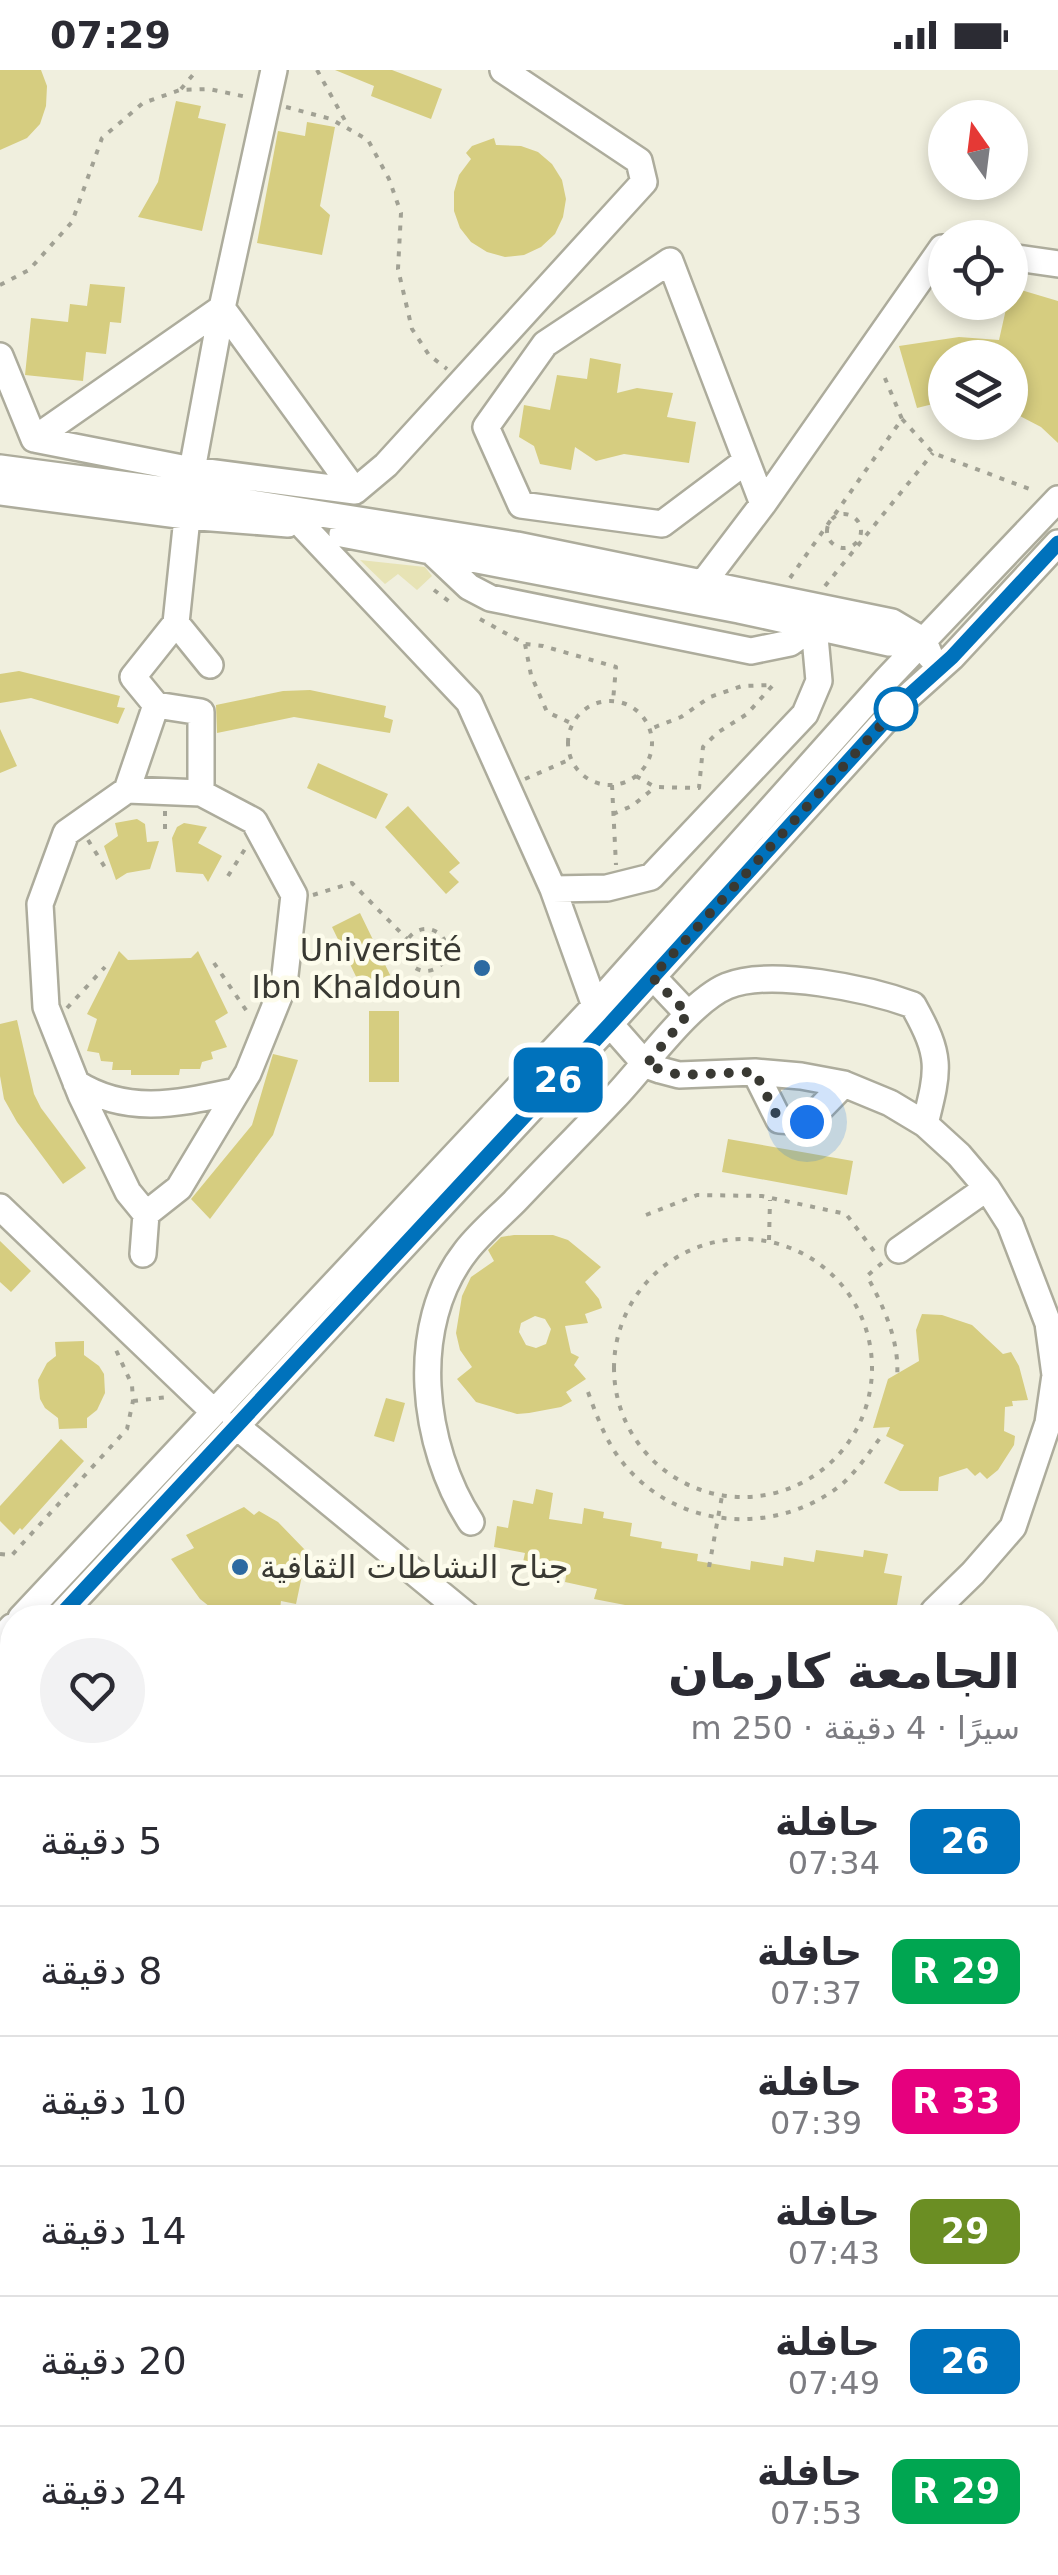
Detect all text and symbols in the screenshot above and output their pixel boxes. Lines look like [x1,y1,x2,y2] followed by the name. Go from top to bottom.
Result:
[50,13,171,57] text: 07:29
[928,100,1028,200] north arrow
[928,100,1028,440] map controls
[928,220,1028,320] button: locate
[928,340,1028,440] button: layers
[875,688,917,730] unlabelled marker
[252,931,462,1006] place label: Université Ibn Khaldoun
[471,957,493,979] marker: Université Ibn Khaldoun
[513,1048,603,1112] line badge: 26
[534,1060,582,1100] text: 26
[782,1097,832,1147] your location
[260,1548,568,1586] place label: جناح النشاطات الثقافية
[229,1556,251,1578] marker: جناح النشاطات الثقافية
[40,1638,145,1743] button: heart
[668,1643,1020,1699] text: الجامعة كارمان
[690,1709,1020,1747] text: سيرًا · 4 دقيقة · 250 m
[775,1800,880,1844] text: حافلة
[40,1819,162,1863] text: 5 دقيقة
[941,1821,989,1861] text: 26
[788,1844,880,1882] text: 07:34
[757,1930,862,1974] text: حافلة
[40,1949,162,1993] text: 8 دقيقة
[912,1951,1000,1991] text: 29 R
[770,1974,862,2012] text: 07:37
[757,2060,862,2104] text: حافلة
[40,2079,187,2123] text: 10 دقيقة
[912,2081,1000,2121] text: 33 R
[770,2104,862,2142] text: 07:39
[775,2190,880,2234] text: حافلة
[40,2209,187,2253] text: 14 دقيقة
[941,2211,989,2251] text: 29
[788,2234,880,2272] text: 07:43
[775,2320,880,2364] text: حافلة
[40,2339,187,2383] text: 20 دقيقة
[941,2341,989,2381] text: 26
[788,2364,880,2402] text: 07:49
[757,2450,862,2494] text: حافلة
[40,2469,187,2513] text: 24 دقيقة
[912,2471,1000,2511] text: 29 R
[770,2494,862,2532] text: 07:53

